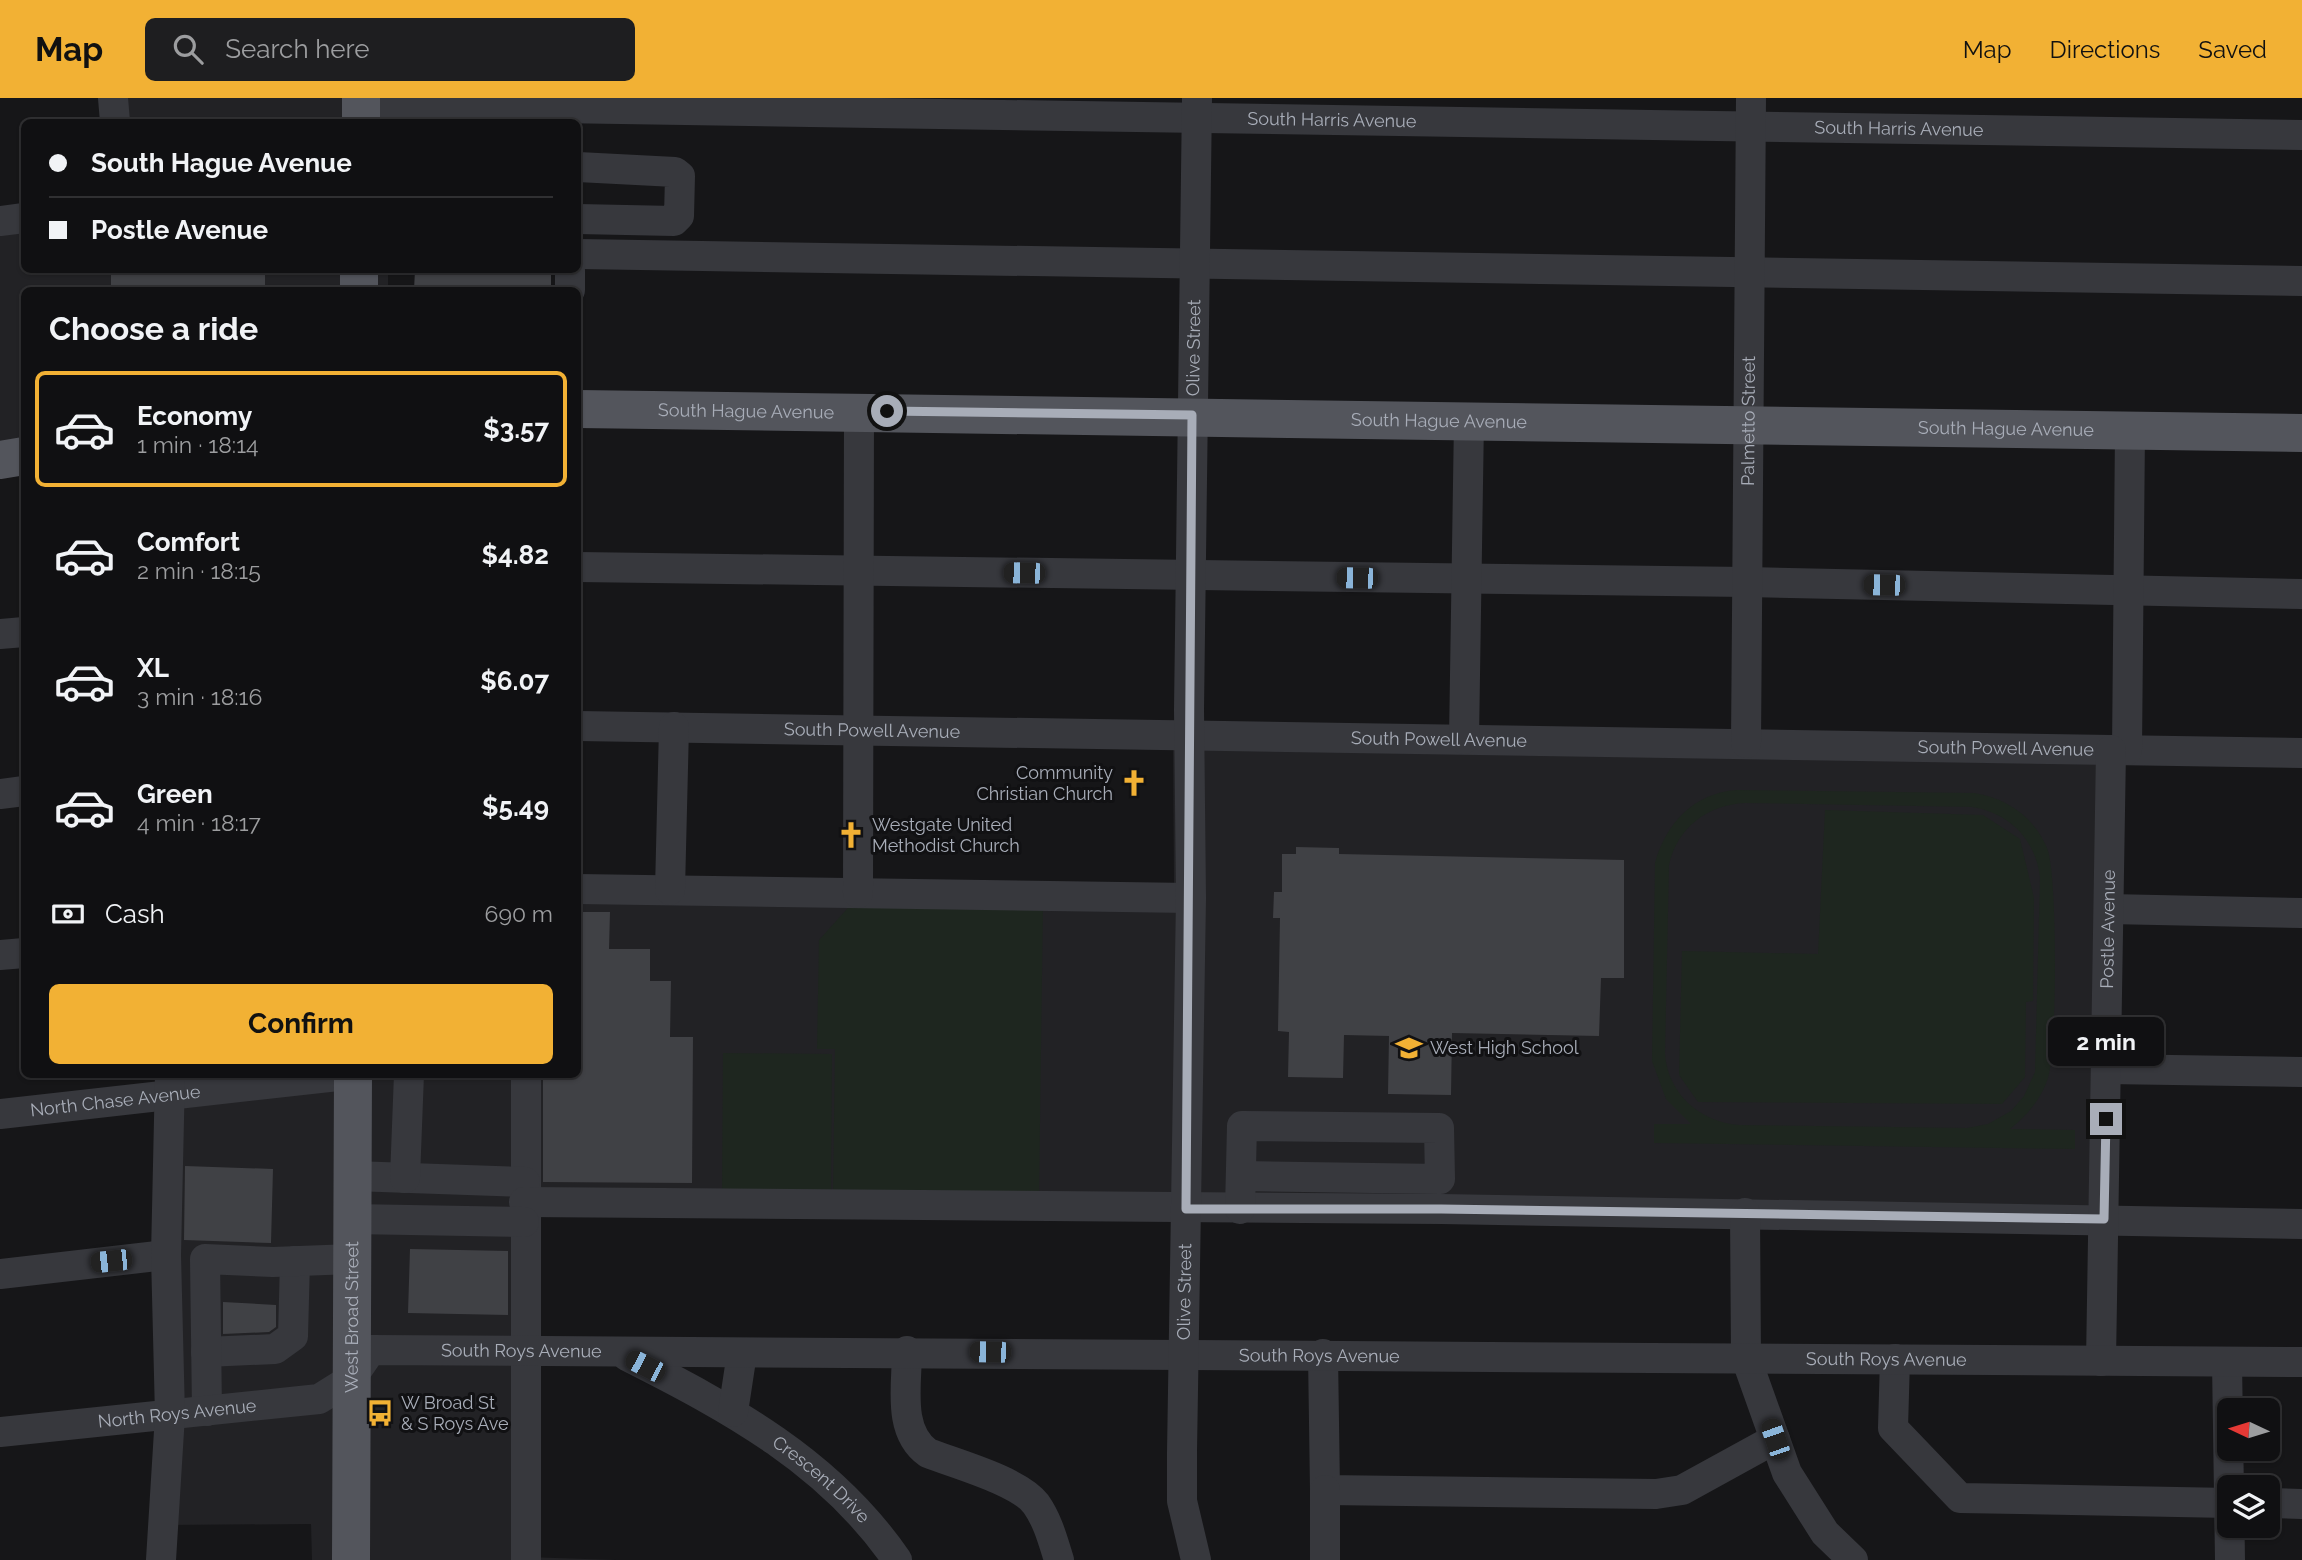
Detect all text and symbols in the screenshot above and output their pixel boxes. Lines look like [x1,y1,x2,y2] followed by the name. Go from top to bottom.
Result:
[145,18,635,81] search box
[35,30,103,69] text: Map
[169,30,207,68] icon: search
[225,34,370,64] text: Search here
[1963,35,2012,64] text: Map
[2050,35,2160,64] text: Directions
[2198,35,2267,64] text: Saved
[1247,108,1417,131] street label: South Harris Avenue
[1814,116,1984,140] street label: South Harris Avenue
[91,148,352,178] text: South Hague Avenue
[91,215,268,245] text: Postle Avenue
[1182,299,1204,396] street label: Olive Street
[49,310,258,347] text: Choose a ride
[1737,356,1759,486] street label: Palmetto Street
[871,395,903,427] route start
[53,398,116,461] icon: car
[658,399,835,423] street label: South Hague Avenue
[137,401,252,431] text: Economy
[1351,409,1528,432] street label: South Hague Avenue
[483,414,549,444] text: $3.57
[1918,417,2095,440] street label: South Hague Avenue
[137,431,259,458] text: 1 min · 18:14
[53,524,116,587] icon: car
[137,527,240,557] text: Comfort
[481,540,549,570] text: $4.82
[137,557,261,584] text: 2 min · 18:15
[1003,562,1046,584] car
[1336,567,1379,589] car
[1863,574,1906,596] car
[53,650,116,713] icon: car
[137,653,169,683] text: XL
[480,666,549,696] text: $6.07
[137,683,262,710] text: 3 min · 18:16
[784,718,961,742] street label: South Powell Avenue
[1351,727,1528,751] street label: South Powell Avenue
[1918,736,2095,760] street label: South Powell Avenue
[976,762,1113,804] place label: Community Christian Church
[1119,768,1149,798] church icon: Community Christian Church
[53,776,116,839] icon: car
[137,779,213,809] text: Green
[482,792,549,822] text: $5.49
[137,809,261,836] text: 4 min · 18:17
[872,814,1020,856] place label: Westgate United Methodist Church
[836,820,866,850] church icon: Westgate United Methodist Church
[2096,869,2119,989] street label: Postle Avenue
[49,895,87,933] icon: cash
[105,899,165,929] text: Cash
[485,900,553,927] text: 690 m
[49,984,553,1064] button: Confirm
[2048,1018,2164,1066] callout: 2 min
[2076,1028,2136,1055] text: 2 min
[1394,1033,1424,1063] school or university icon: West High School
[1430,1037,1579,1058] place label: West High School
[29,1081,202,1121] street label: North Chase Avenue
[2090,1103,2122,1135] route end
[341,1241,362,1393] street label: West Broad Street
[1173,1243,1195,1340] street label: Olive Street
[90,1248,133,1274] car
[441,1339,602,1361] street label: South Roys Avenue
[969,1341,1012,1363] car
[1239,1344,1400,1366] street label: South Roys Avenue
[622,1347,669,1385] car
[1806,1348,1967,1370] street label: South Roys Avenue
[401,1392,509,1434] place label: W Broad St & S Roys Ave
[97,1395,258,1432] street label: North Roys Avenue
[365,1398,395,1428] bus stop icon: W Broad St & S Roys Ave
[2217,1398,2280,1461] north arrow
[2217,1398,2280,1538] map controls
[1759,1416,1792,1462] car
[769,1431,875,1527] street label: Crescent Drive
[2217,1475,2280,1538] button: layers

